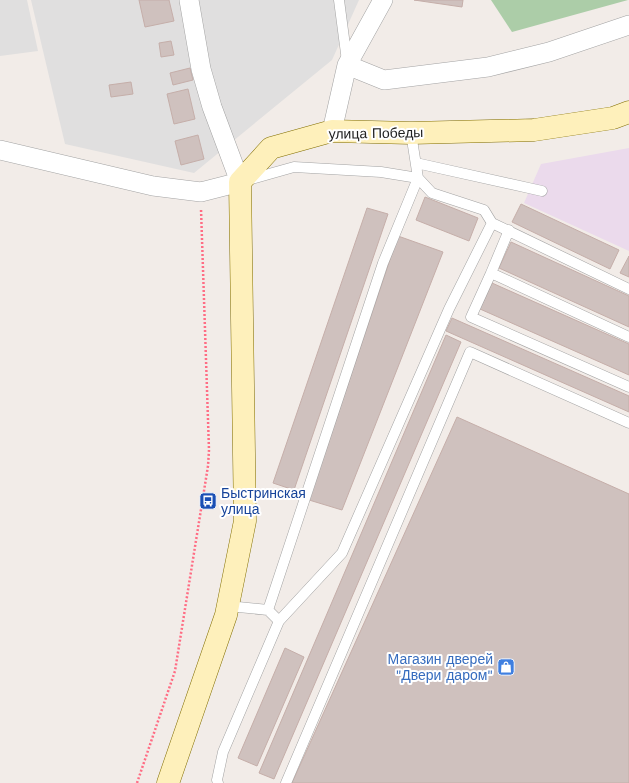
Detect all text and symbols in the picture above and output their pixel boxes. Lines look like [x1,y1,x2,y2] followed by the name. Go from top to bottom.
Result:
[329,124,423,142] street label: улица Победы
[221,485,306,517] place label: Быстринская улица
[198,491,218,511] bus stop icon: Быстринская улица
[388,651,493,683] place label: Магазин дверей "Двери даром"
[496,657,516,677] shop icon: Магазин дверей "Двери даром"

